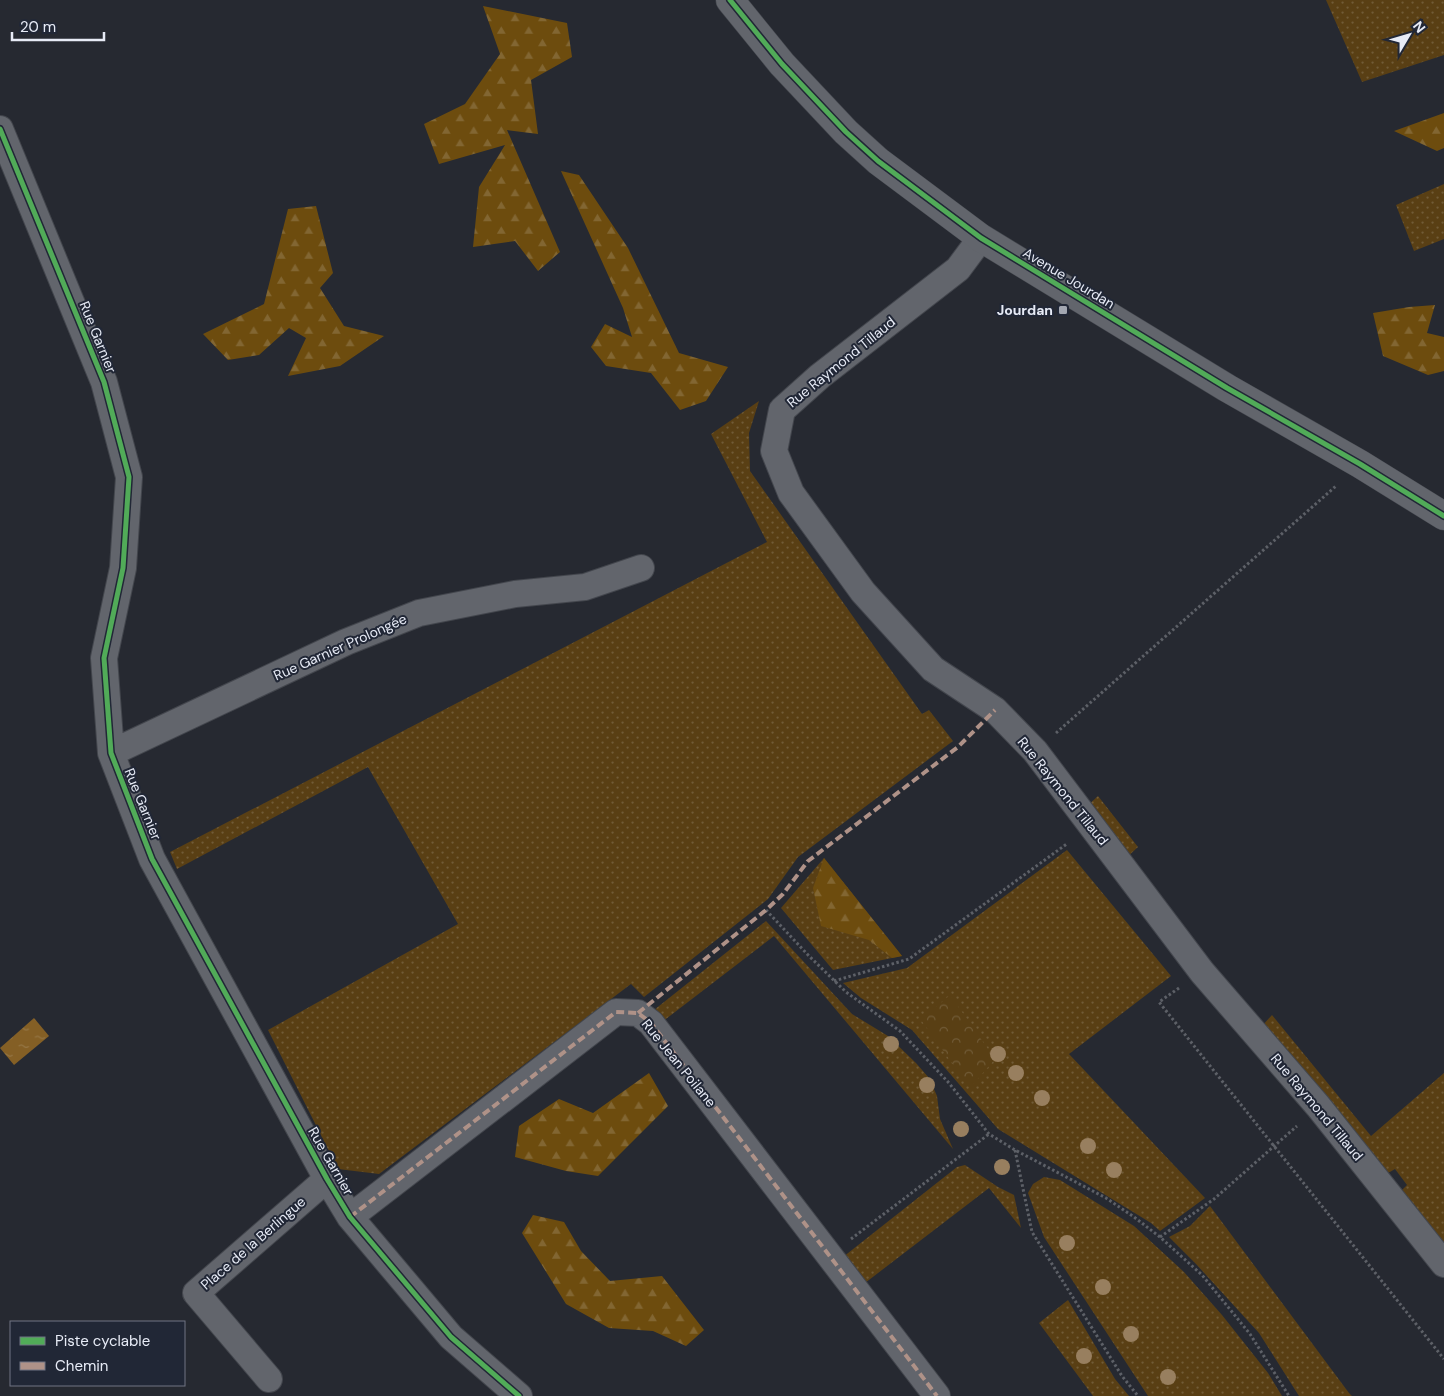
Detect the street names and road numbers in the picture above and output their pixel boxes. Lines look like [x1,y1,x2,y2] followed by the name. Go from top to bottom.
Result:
[1020,244,1118,312] street label: Avenue Jourdan
[75,298,121,376] street label: Rue Garnier
[783,313,899,411] street label: Rue Raymond Tillaud
[271,609,409,684] street label: Rue Garnier Prolongée
[1014,733,1112,849] street label: Rue Raymond Tillaud
[120,765,166,843] street label: Rue Garnier
[638,1015,720,1111] street label: Rue Jean Poilane
[1267,1050,1367,1164] street label: Rue Raymond Tillaud
[304,1124,358,1198] street label: Rue Garnier
[197,1192,309,1294] street label: Place de la Berlingue

